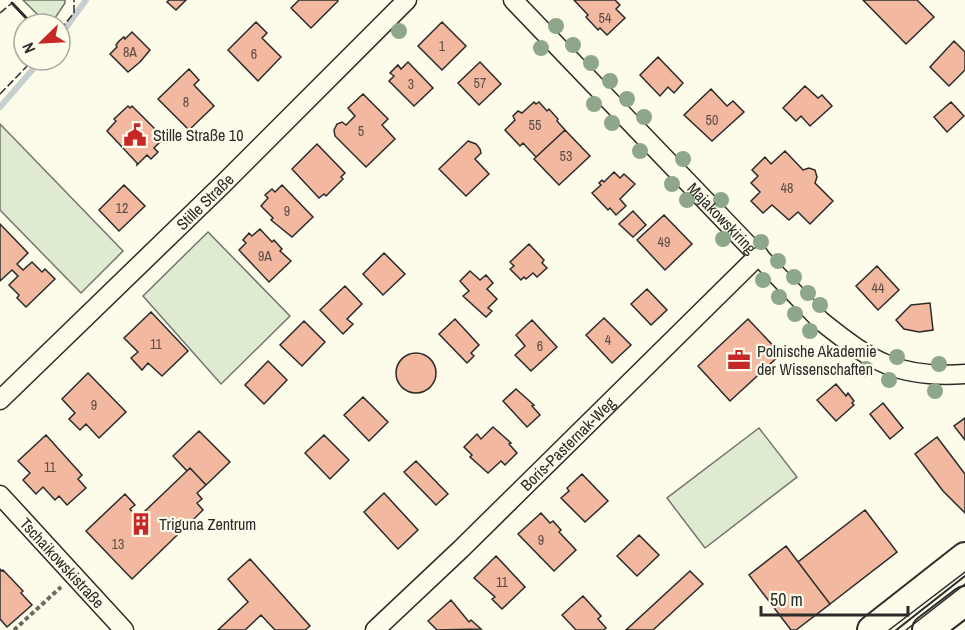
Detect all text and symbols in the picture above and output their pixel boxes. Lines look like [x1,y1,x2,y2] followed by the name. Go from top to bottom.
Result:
[599,9,612,27] house number: 54
[12,12,72,72] north arrow
[439,37,446,55] house number: 1
[16,39,40,57] text: N
[123,43,137,61] house number: 8A
[251,45,257,63] house number: 6
[474,74,486,92] house number: 57
[408,75,414,93] house number: 3
[183,93,189,111] house number: 8
[706,111,718,129] house number: 50
[529,116,541,134] house number: 55
[122,122,148,148] public building icon: Stille Straße 10
[358,122,364,140] house number: 5
[153,124,243,146] place label: Stille Straße 10
[560,147,572,165] house number: 53
[171,169,238,235] street label: Stille Straße
[683,177,762,259] street label: Majakowskiring
[781,179,793,197] house number: 48
[116,199,128,217] house number: 12
[284,202,290,220] house number: 9
[658,233,670,251] house number: 49
[258,247,272,265] house number: 9A
[872,279,885,297] house number: 44
[605,331,612,349] house number: 4
[150,335,163,353] house number: 11
[537,337,543,355] house number: 6
[757,340,877,380] place label: Polnische Akademie der Wissenschaften
[726,347,752,373] office icon: Polnische Akademie der Wissenschaften
[515,391,620,496] street label: Boris-Pasternak-Weg
[91,396,97,414] house number: 9
[44,458,57,476] house number: 11
[128,511,154,537] building icon: Triguna Zentrum
[15,513,109,613] street label: Tschaikowskistraße
[159,513,256,535] place label: Triguna Zentrum
[538,531,544,549] house number: 9
[112,535,124,553] house number: 13
[496,573,509,591] house number: 11
[761,579,908,617] scale bar
[770,587,803,612] text: 50 m

